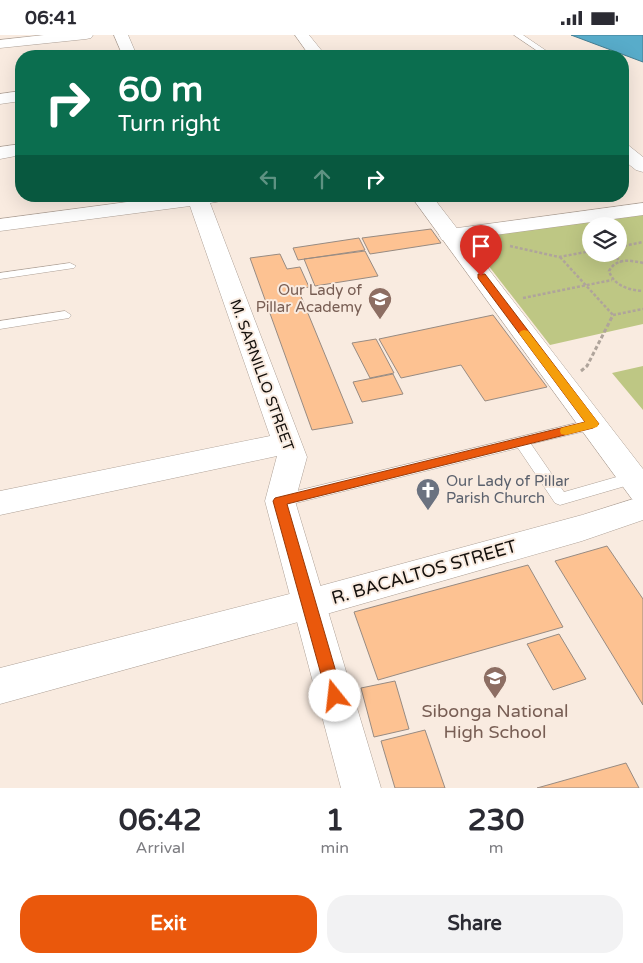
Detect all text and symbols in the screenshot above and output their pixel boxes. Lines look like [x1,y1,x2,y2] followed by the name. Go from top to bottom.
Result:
[25,7,78,29] text: 06:41
[118,69,203,111] text: 60 m
[35,70,100,135] icon: right
[118,111,220,137] text: Turn right
[255,165,283,193] icon: left
[308,165,336,193] icon: ahead
[361,165,389,193] icon: right
[582,217,627,262] map controls
[582,217,627,262] button: layers
[460,225,502,276] pin
[467,232,495,260] icon: arrive
[256,281,362,316] place label: Our Lady of Pillar Academy
[367,286,393,320] school or university icon: Our Lady of Pillar Academy
[226,297,298,453] street label: M. SARNILLO STREET
[446,472,570,507] place label: Our Lady of Pillar Parish Church
[415,477,441,511] church icon: Our Lady of Pillar Parish Church
[329,535,519,609] street label: R. BACALTOS STREET
[482,665,508,699] school or university icon: Sibonga National High School
[308,669,360,721] position arrow
[421,700,569,743] place label: Sibonga National High School
[119,802,202,839] text: 06:42
[325,802,344,839] text: 1
[468,802,524,839] text: 230
[136,838,185,858] text: Arrival
[321,838,349,858] text: min
[489,838,503,858] text: m
[20,895,317,953] button: Exit
[327,895,623,953] button: Share

